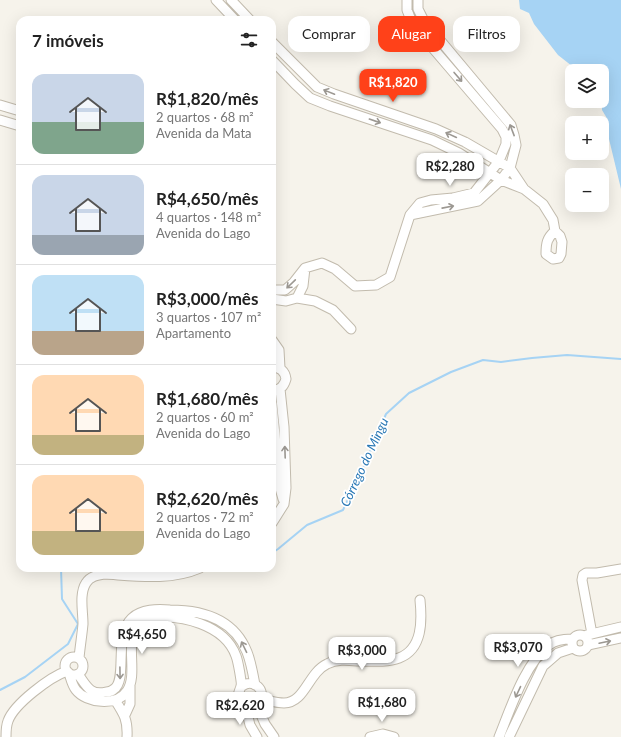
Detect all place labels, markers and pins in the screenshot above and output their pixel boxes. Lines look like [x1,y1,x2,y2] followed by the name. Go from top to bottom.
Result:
[356,69,430,103] pin: R$1,820
[413,153,487,187] pin: R$2,280
[105,621,179,655] pin: R$4,650
[481,634,555,668] pin: R$3,070
[325,637,399,671] pin: R$3,000
[345,689,419,723] pin: R$1,680
[203,692,277,726] pin: R$2,620

